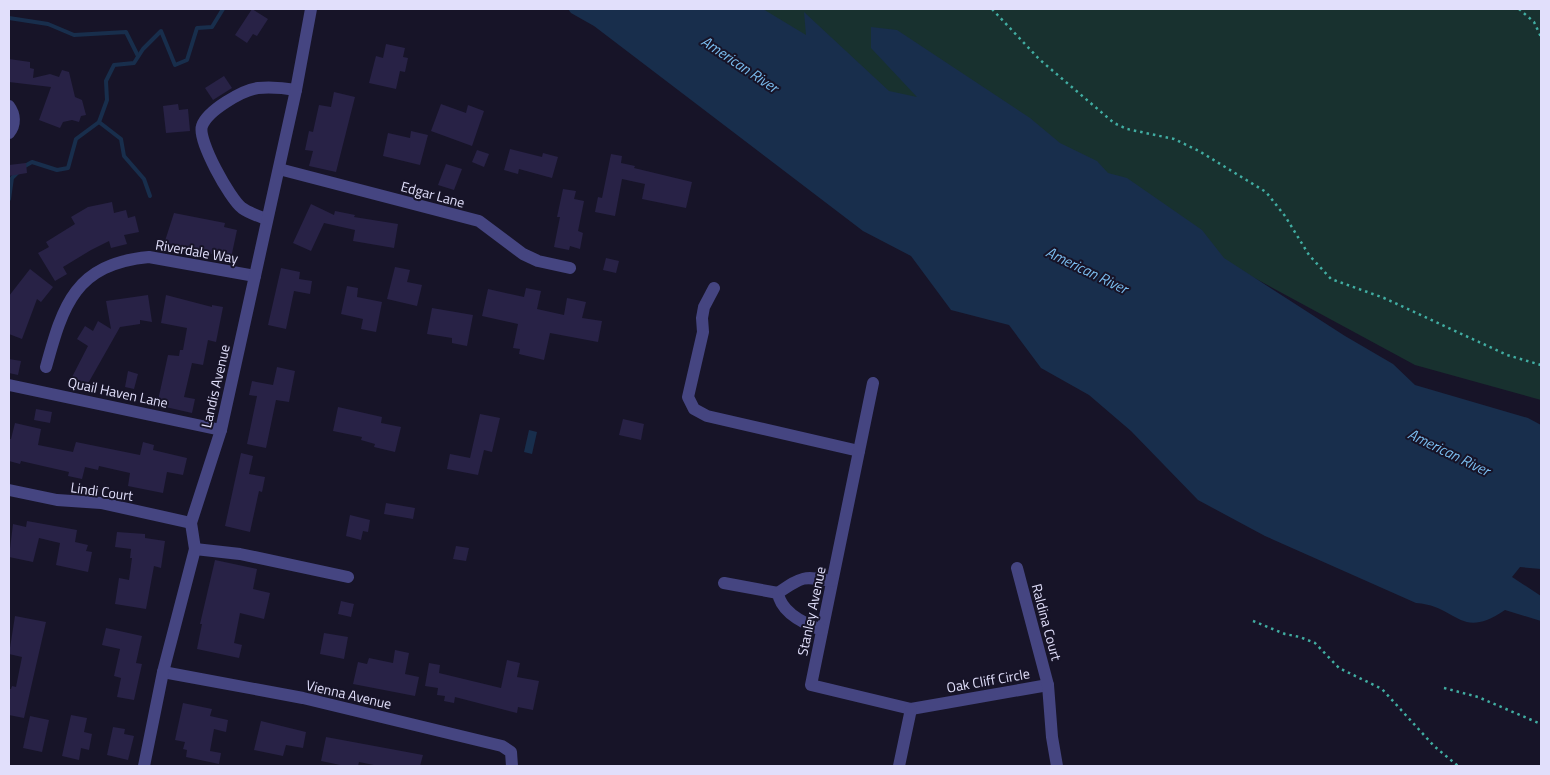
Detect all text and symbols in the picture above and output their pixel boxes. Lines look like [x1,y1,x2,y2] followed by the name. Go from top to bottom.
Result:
[697,30,785,100] water label: American River
[399,175,467,213] street label: Edgar Lane
[154,233,240,269] street label: Riverdale Way
[1042,240,1134,301] water label: American River
[195,342,235,430] street label: Landis Avenue
[66,371,170,413] street label: Quail Haven Lane
[1404,422,1496,483] water label: American River
[69,476,135,506] street label: Lindi Court
[791,564,831,658] street label: Stanley Avenue
[1027,581,1067,663] street label: Raldina Court
[945,662,1031,698] street label: Oak Cliff Circle
[304,674,394,714] street label: Vienna Avenue

